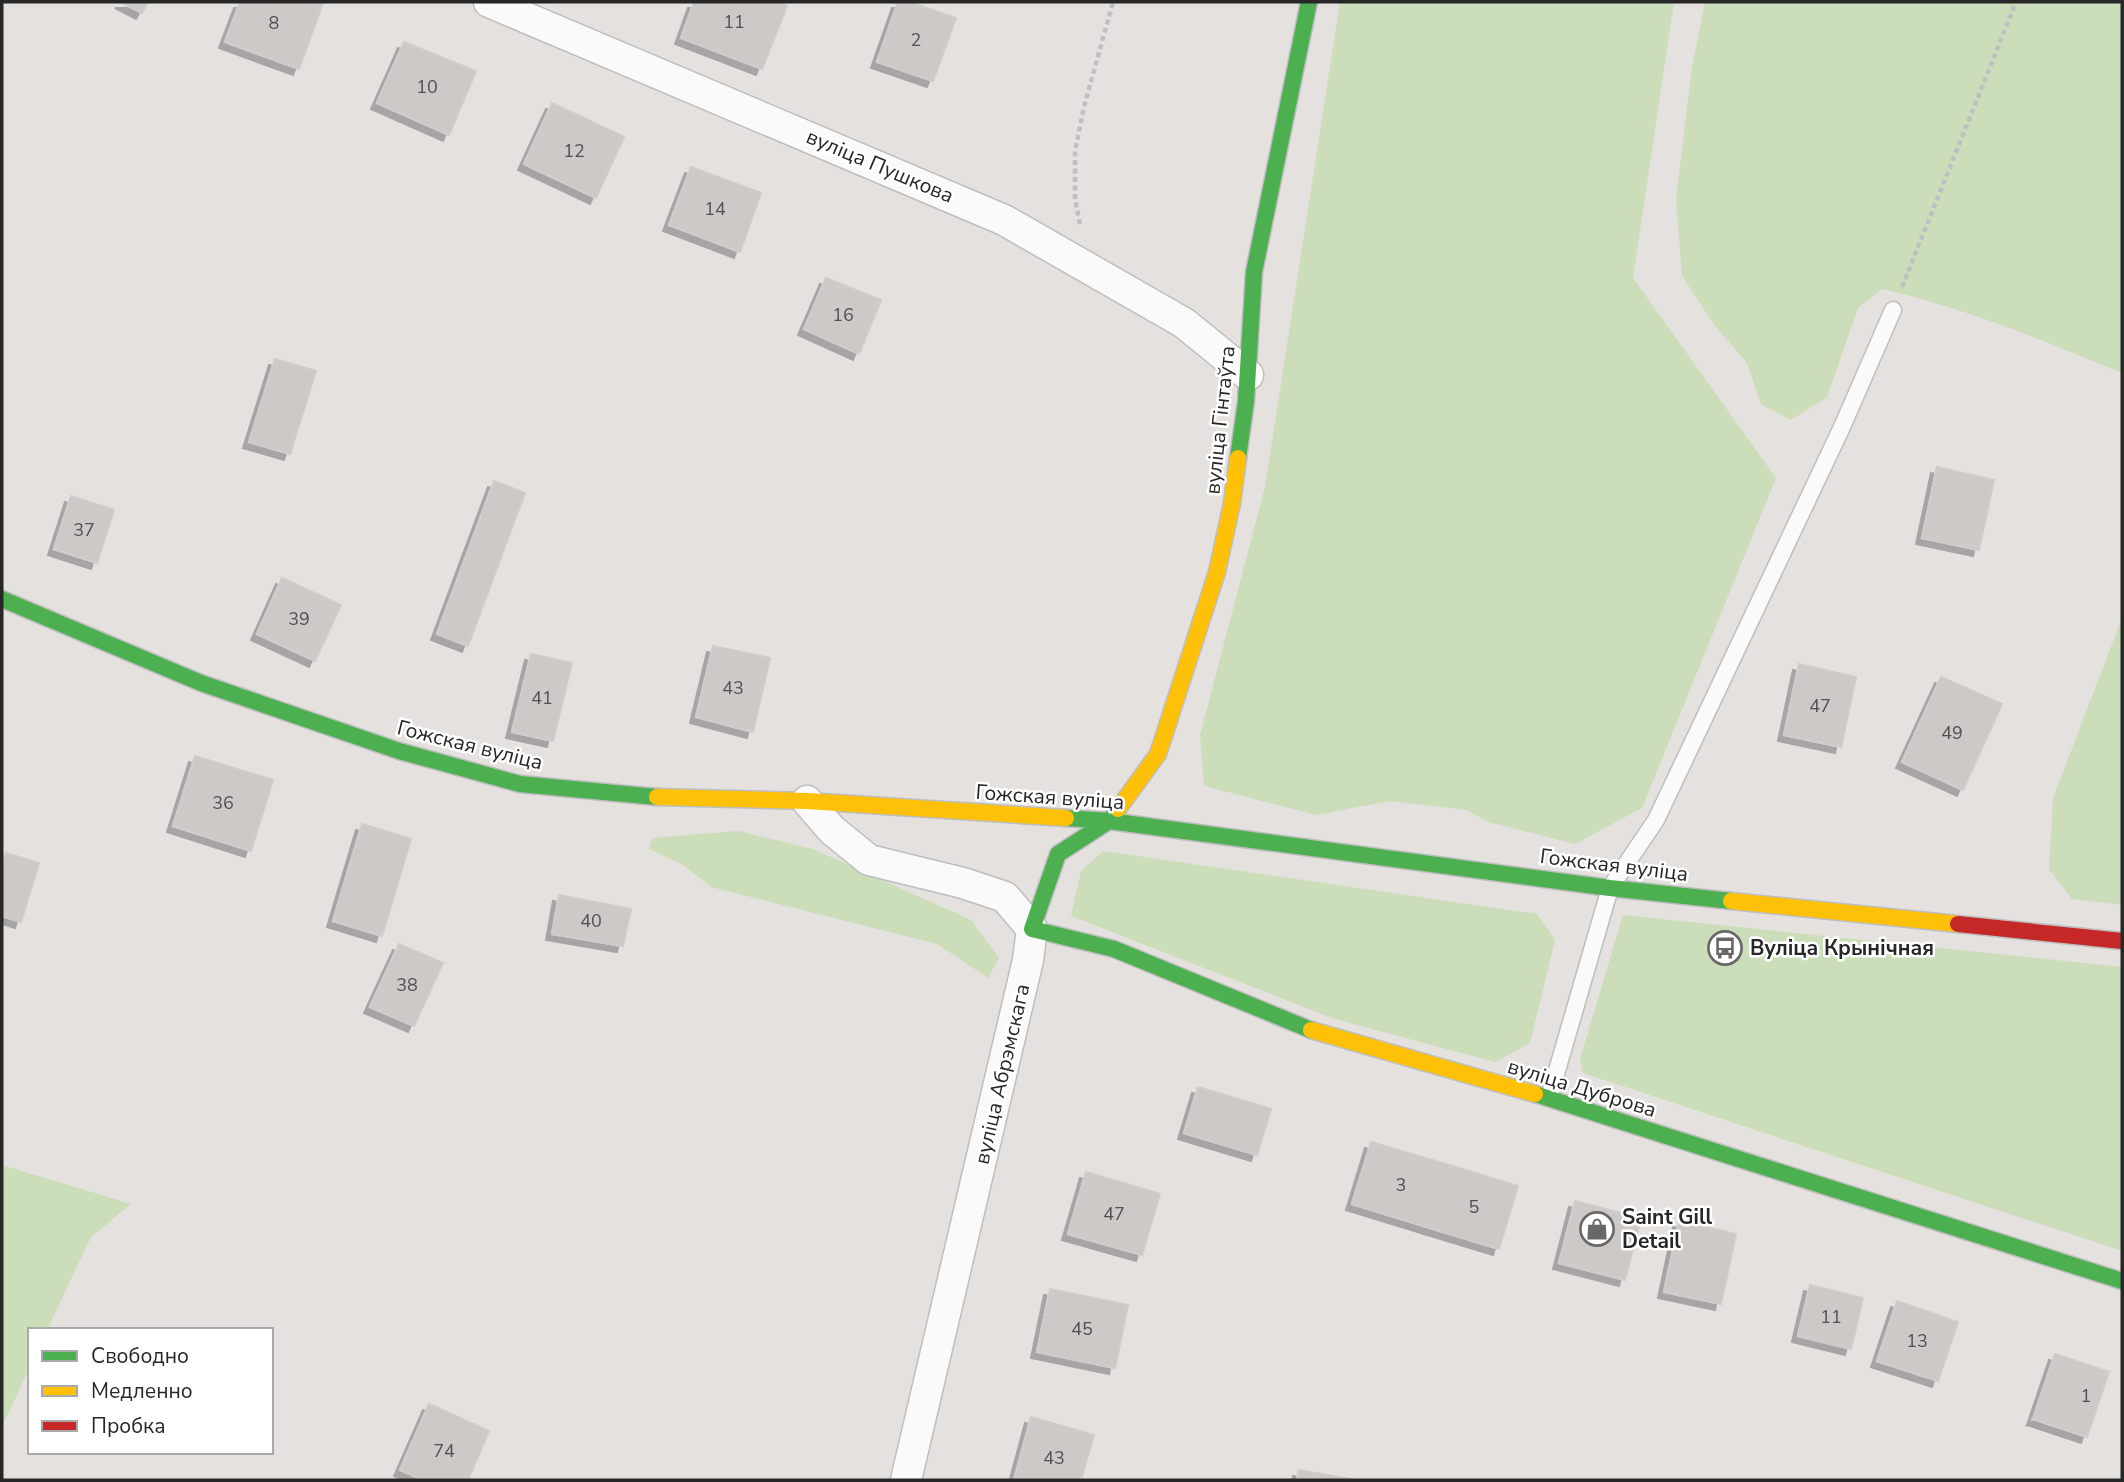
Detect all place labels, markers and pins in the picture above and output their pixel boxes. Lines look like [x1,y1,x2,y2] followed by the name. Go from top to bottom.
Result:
[1706,929,1744,967] bus stop icon: Вуліца Крынічная
[1750,934,1934,962] place label: Вуліца Крынічная
[1622,1203,1713,1255] place label: Saint Gill Detail
[1578,1210,1616,1248] shop icon: Saint Gill Detail

